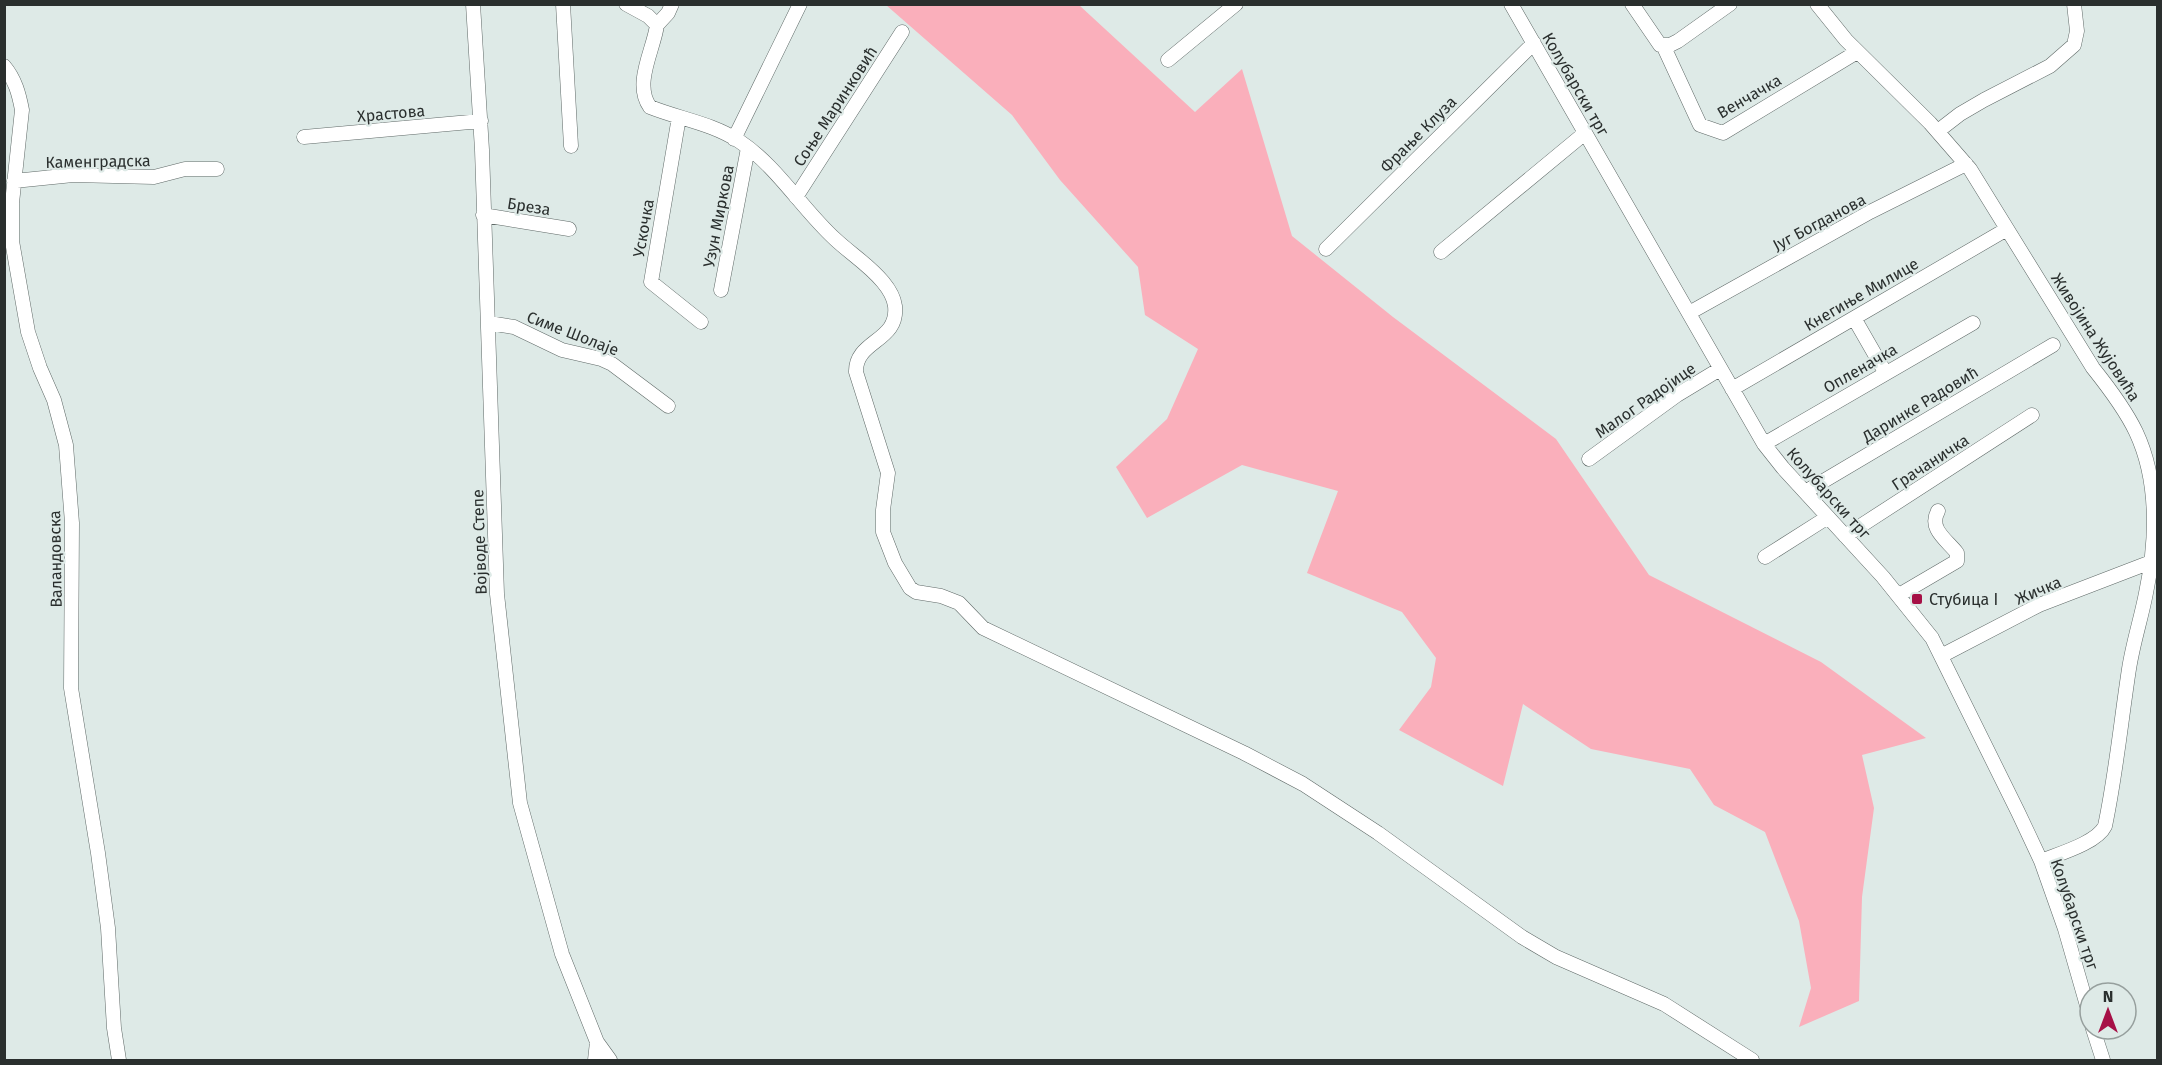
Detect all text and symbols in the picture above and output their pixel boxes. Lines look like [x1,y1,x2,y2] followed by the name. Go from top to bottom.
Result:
[1538,29,1613,139] street label: Колубарски трг
[790,43,881,170] street label: Соње Маринковић
[1714,70,1785,122] street label: Венчачка
[1376,92,1460,176] street label: Фрање Клуза
[356,101,426,126] street label: Храстова
[45,151,151,172] street label: Каменградска
[699,163,738,269] street label: Узун Миркова
[1769,190,1869,255] street label: Југ Богданова
[506,194,552,219] street label: Бреза
[629,198,658,259] street label: Ускочка
[1801,254,1922,335] street label: Кнегиње Милице
[2047,270,2144,405] street label: Живојина Жујовића
[524,307,621,360] street label: Симе Шолаје
[1820,340,1901,397] street label: Опленачка
[1591,359,1699,442] street label: Малог Радојице
[1858,362,1982,447] street label: Даринке Радовић
[1888,430,1973,494] street label: Грачаничка
[1783,444,1875,543] street label: Колубарски трг
[468,489,491,595] street label: Војводе Степе
[45,510,66,608] street label: Валандовска
[2012,572,2064,609] street label: Жичка
[1929,590,1998,609] place label: Стубица I
[1910,592,1924,606] marker: Стубица I
[2047,856,2102,972] street label: Колубарски трг
[2078,981,2138,1041] north arrow
[2103,987,2113,1006] text: N

